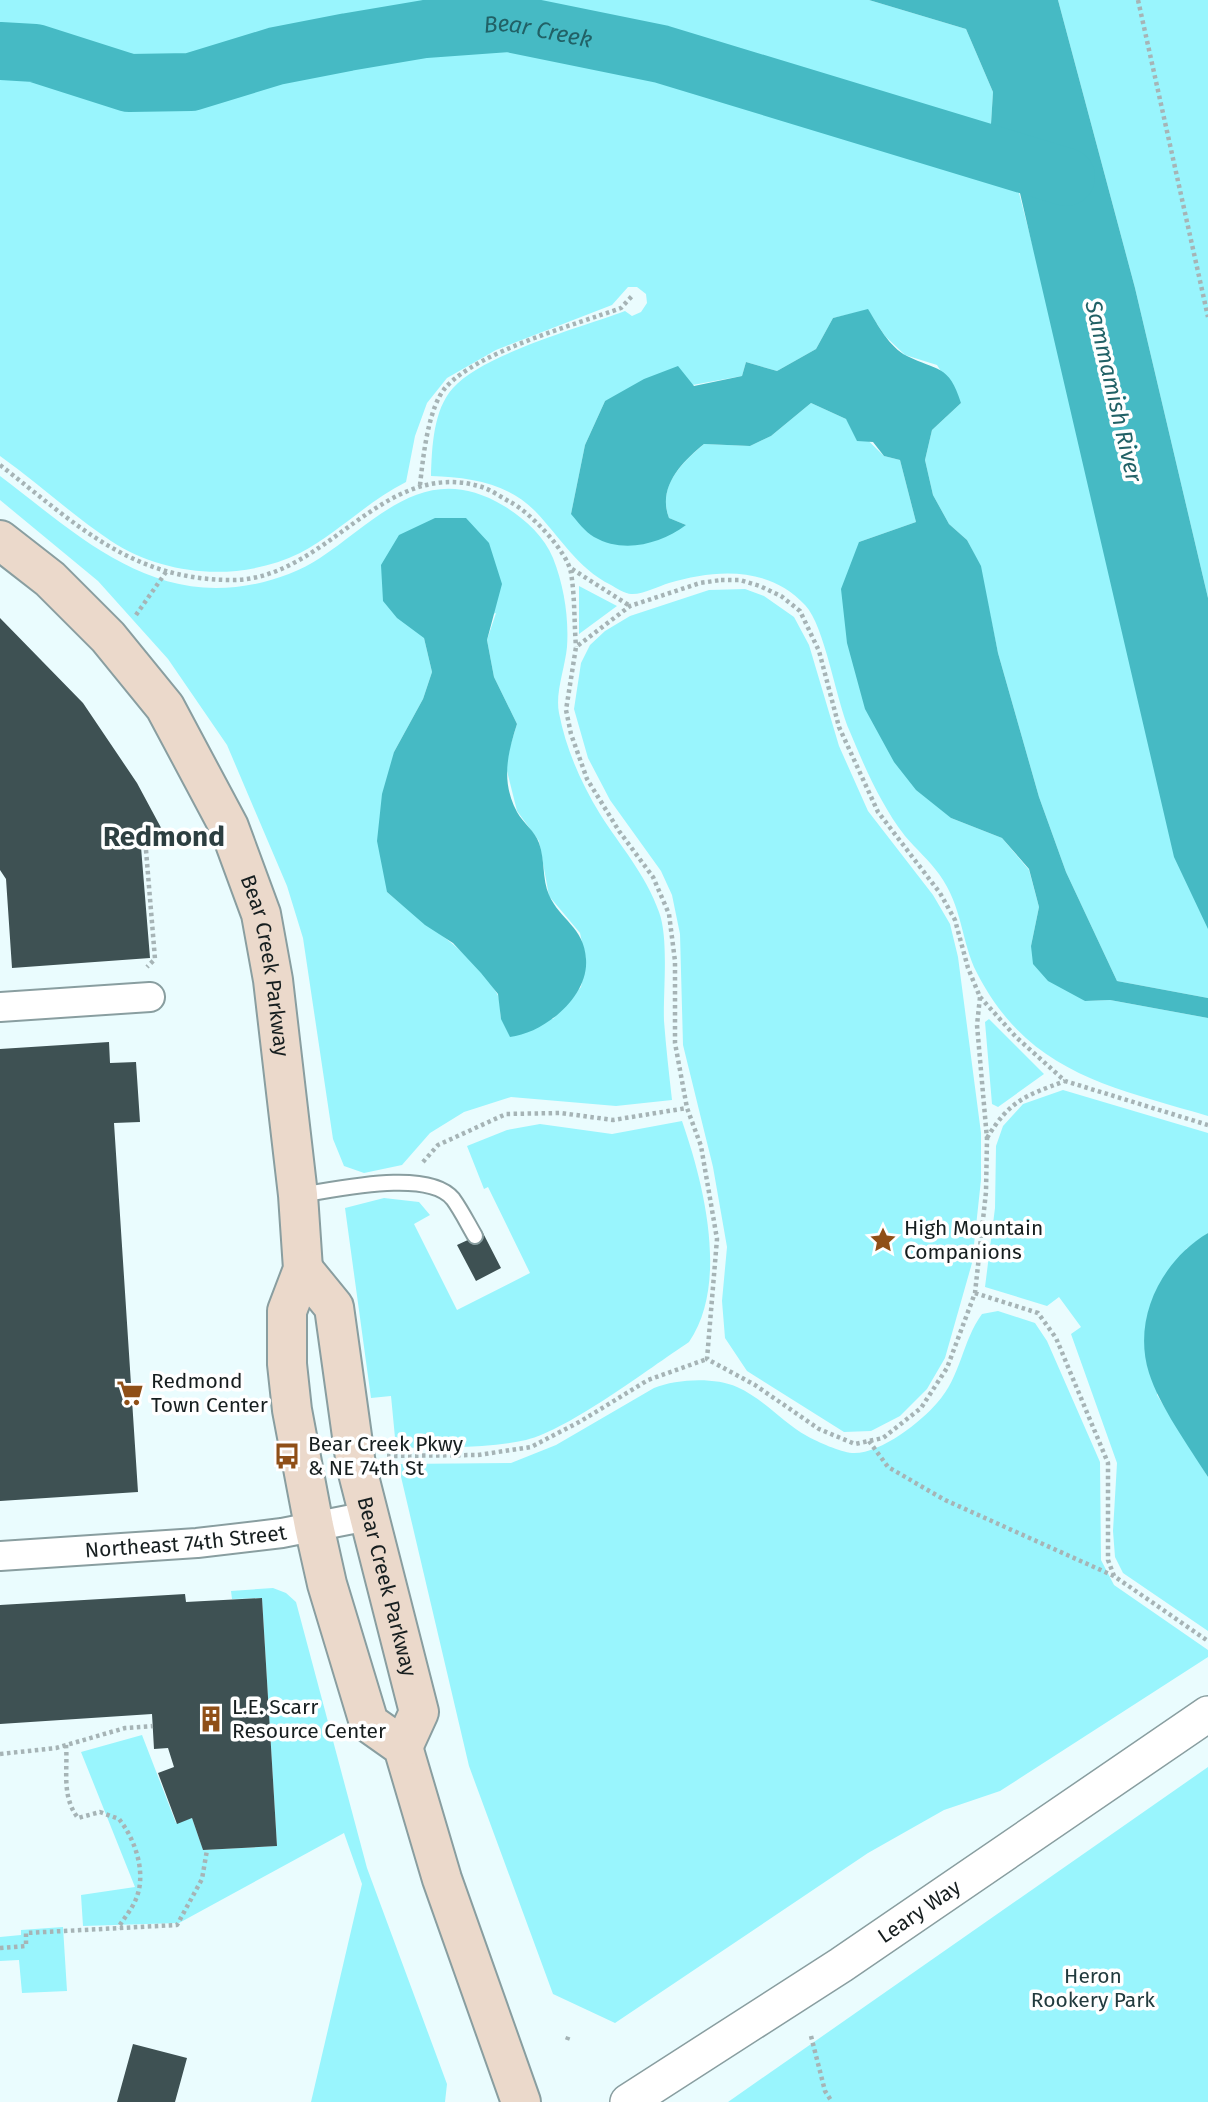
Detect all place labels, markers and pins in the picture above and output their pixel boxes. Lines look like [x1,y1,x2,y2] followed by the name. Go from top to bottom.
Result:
[904,1215,1043,1265] place label: High Mountain Companions
[868,1225,898,1255] place icon: High Mountain Companions
[151,1368,268,1418] place label: Redmond Town Center
[115,1378,145,1408] supermarket icon: Redmond Town Center
[308,1431,464,1481] place label: Bear Creek Pkwy & NE 74th St
[272,1441,302,1471] bus stop icon: Bear Creek Pkwy & NE 74th St
[232,1694,386,1744] place label: L.E. Scarr Resource Center
[196,1704,226,1734] building icon: L.E. Scarr Resource Center

